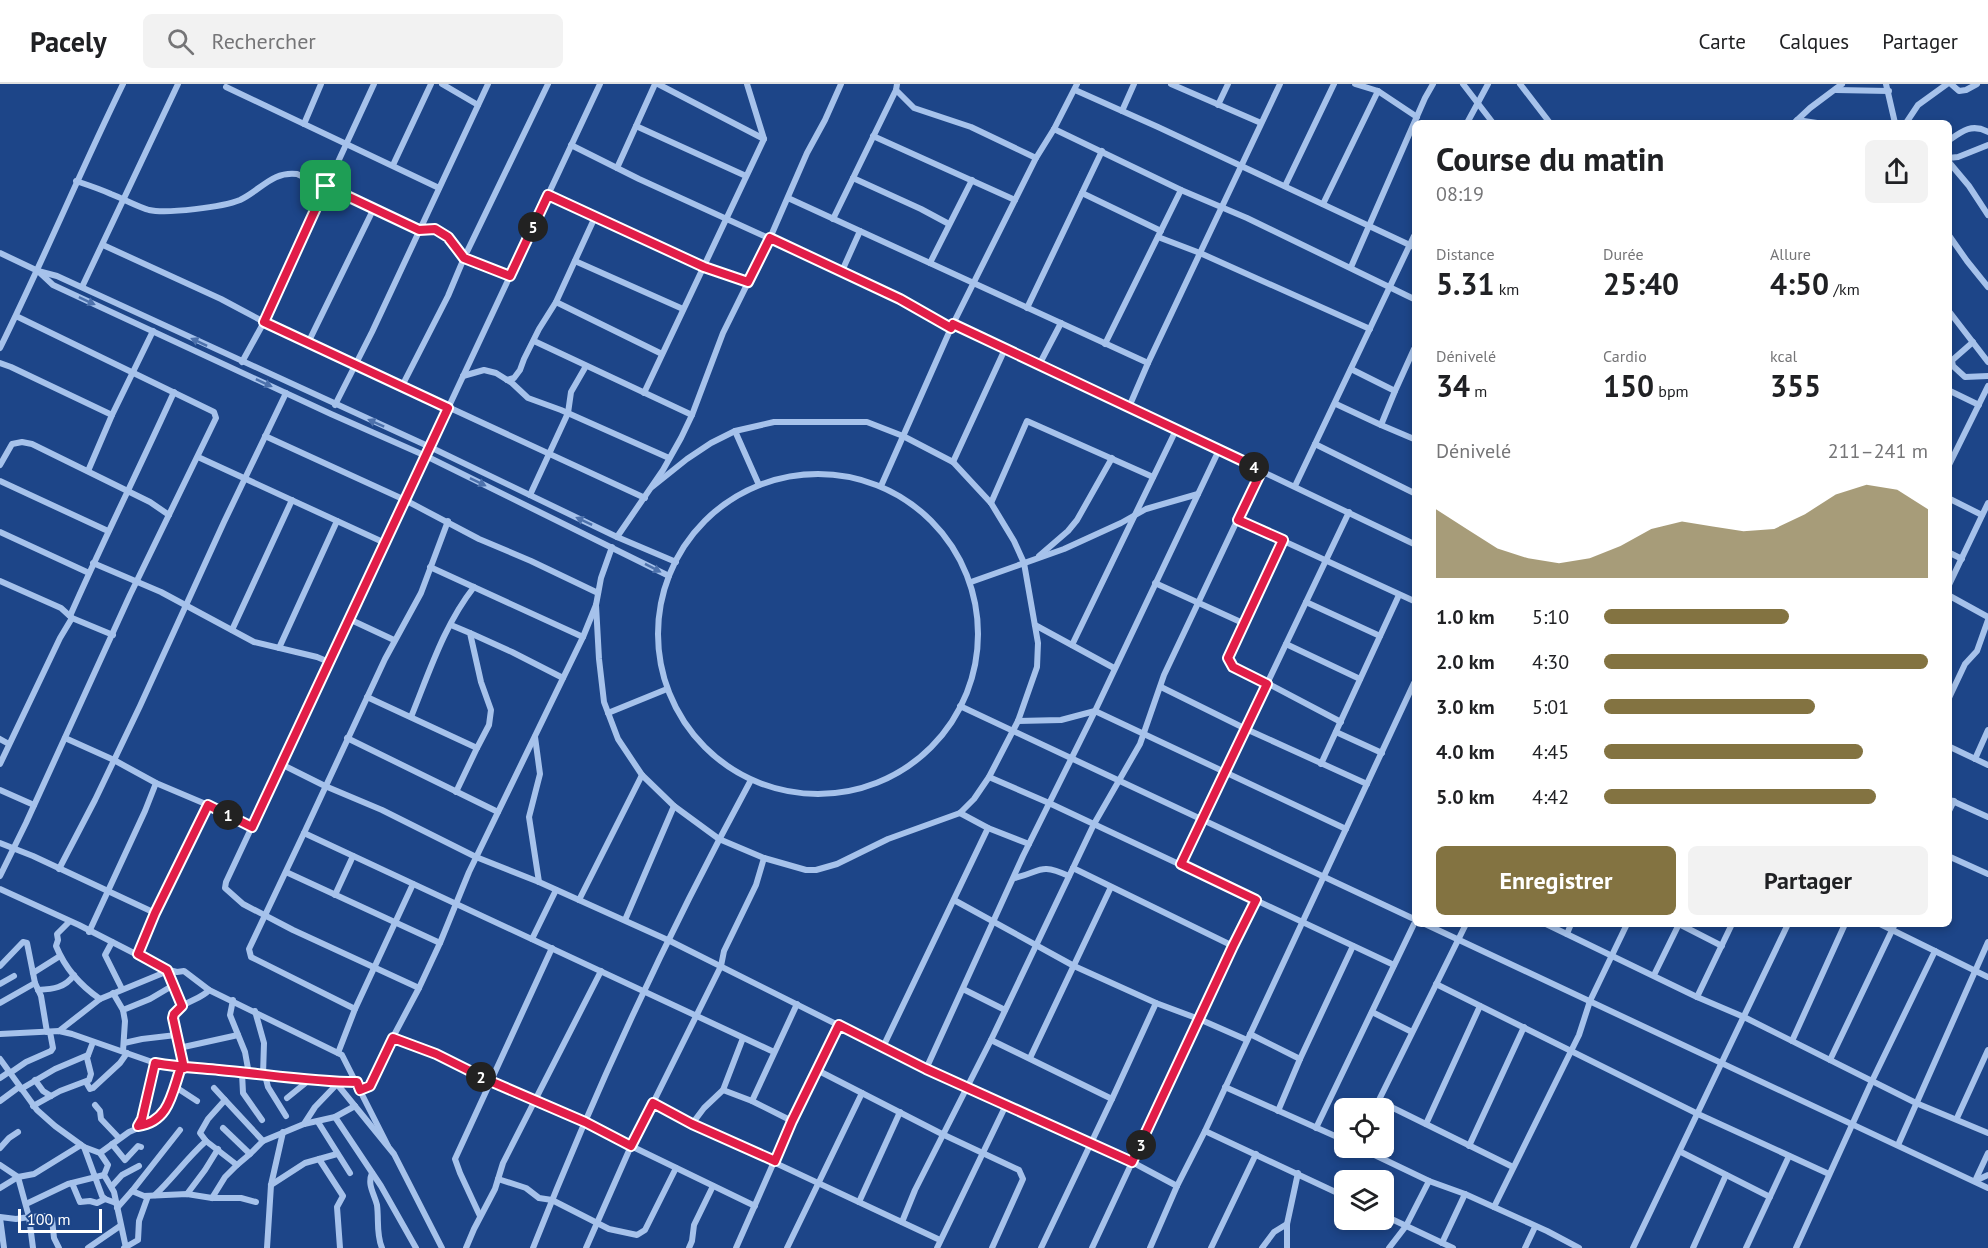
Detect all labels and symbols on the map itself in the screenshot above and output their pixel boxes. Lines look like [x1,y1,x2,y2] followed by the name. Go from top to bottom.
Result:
[300,160,351,211] pin
[518,212,548,242] pin: 5
[79,296,96,305] one-way arrow
[191,337,208,346] one-way arrow
[256,378,273,387] one-way arrow
[367,418,385,428] one-way arrow
[1239,452,1269,482] pin: 4
[470,477,487,486] one-way arrow
[576,516,593,525] one-way arrow
[645,563,662,573] one-way arrow
[213,800,243,830] pin: 1
[466,1062,496,1092] pin: 2
[1126,1130,1156,1160] pin: 3
[18,1206,102,1234] scale bar

